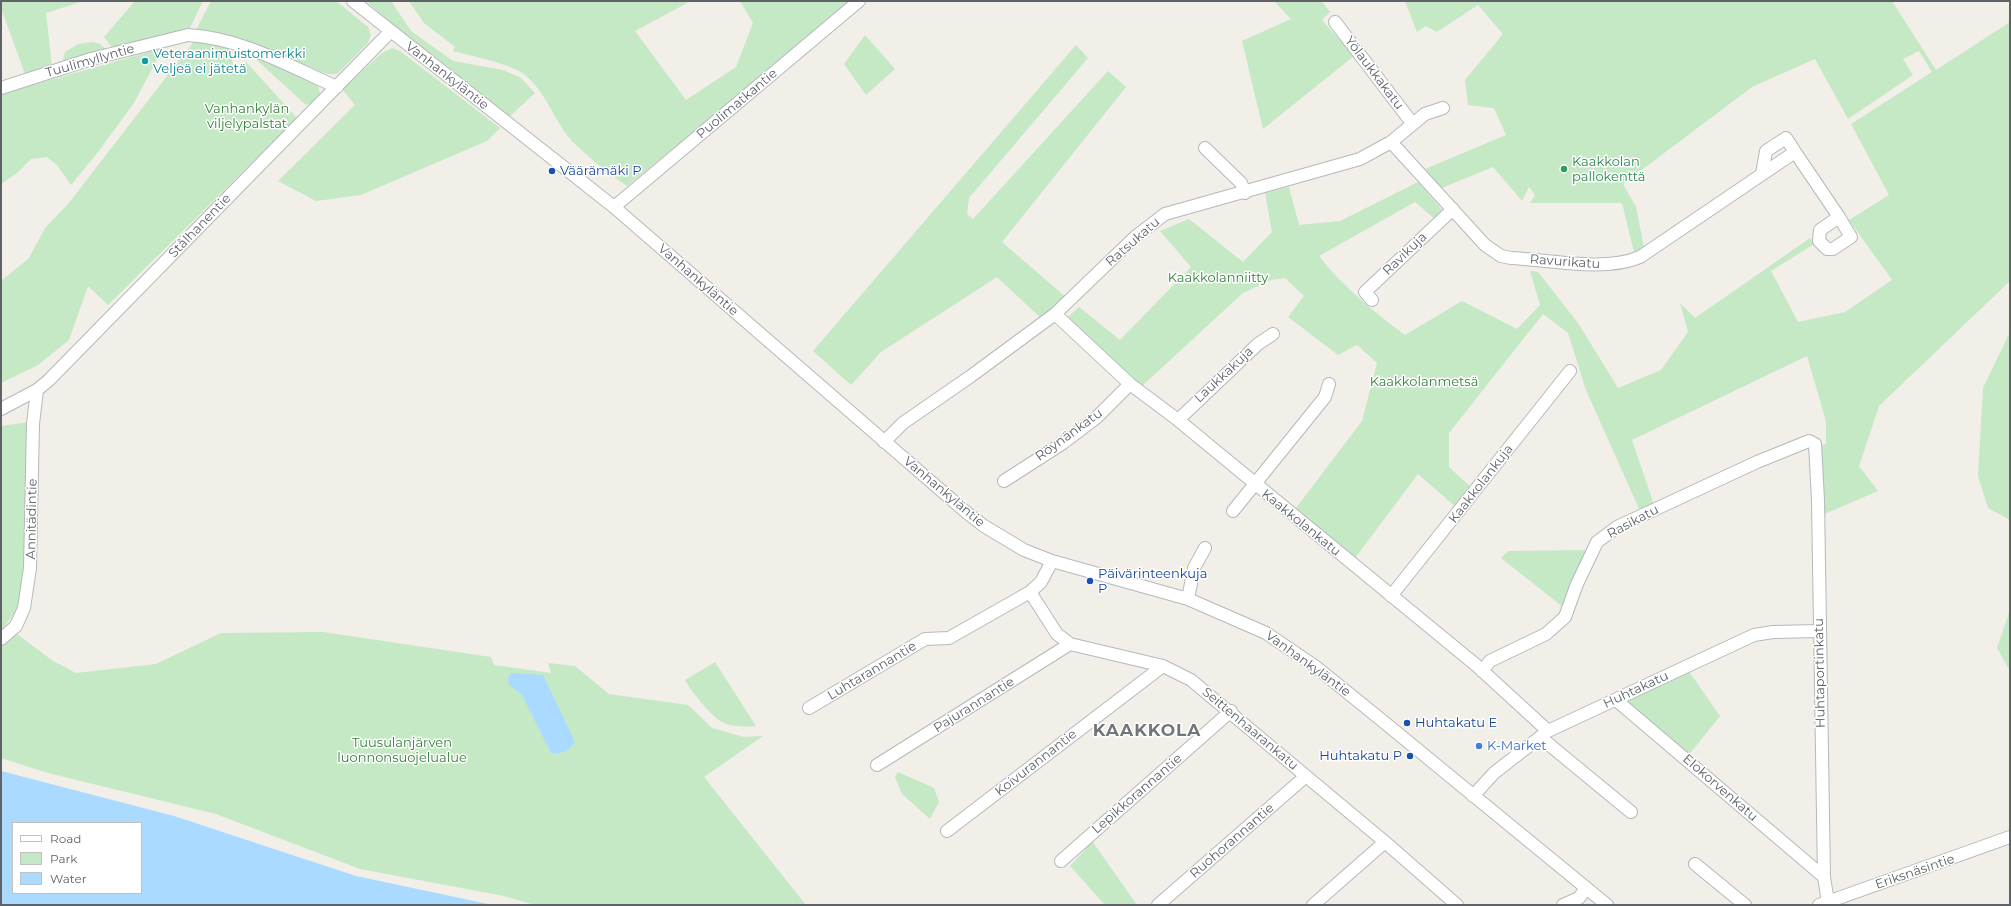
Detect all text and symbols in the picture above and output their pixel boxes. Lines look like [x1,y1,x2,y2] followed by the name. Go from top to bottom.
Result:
[1341,33,1407,113] street label: Yölaukkakatu
[402,39,492,113] street label: Vanhankyläntie
[44,41,136,81] street label: Tuulimyllyntie
[153,46,306,77] place label: Veteraanimuistomerkki Veljeä ei jätetä
[140,56,150,66] marker: Veteraanimuistomerkki Veljeä ei jätetä
[693,66,781,142] street label: Puolimatkantie
[205,101,289,132] park label: Vanhankylän viljelypalstat
[1572,154,1646,185] place label: Kaakkolan pallokenttä
[560,163,642,179] place label: Väärämäki P
[1559,164,1569,174] marker: Kaakkolan pallokenttä
[547,166,557,176] marker: Väärämäki P
[166,191,234,261] street label: Stålhanentie
[1103,214,1163,270] street label: Ratsukatu
[1380,229,1430,279] street label: Ravikuja
[655,241,741,319] street label: Vanhankyläntie
[1529,252,1601,272] street label: Ravurikatu
[1168,270,1268,286] park label: Kaakkolanniitty
[1191,344,1257,406] street label: Laukkakuja
[1370,374,1478,390] park label: Kaakkolanmetsä
[1032,405,1106,465] street label: Röynänkatu
[1445,442,1517,526] street label: Kaakkolankuja
[900,454,988,530] street label: Vanhankyläntie
[23,479,41,559] street label: Annitädintie
[1258,486,1344,560] street label: Kaakkolankatu
[1605,502,1661,542] street label: Rasikatu
[1098,566,1207,597] place label: Päivärinteenkuja P
[1085,576,1095,586] marker: Päivärinteenkuja P
[1811,618,1829,728] street label: Huhtaportinkatu
[1263,628,1353,700] street label: Vanhankyläntie
[825,638,919,704] street label: Luhtarannantie
[1601,668,1671,712] street label: Huhtakatu
[931,674,1017,736] street label: Pajurannantie
[1199,684,1301,774] street label: Seittenhaarankatu
[1415,715,1497,731] place label: Huhtakatu E
[1402,718,1412,728] marker: Huhtakatu E
[1093,721,1201,741] district label: KAAKKOLA
[992,726,1080,800] street label: Koivurannantie
[337,735,467,766] park label: Tuusulanjärven luonnonsuojelualue
[1487,738,1547,754] place label: K-Market
[1474,741,1484,751] marker: K-Market
[1319,748,1402,764] place label: Huhtakatu P
[1089,751,1185,837] street label: Lepikkorannantie
[1405,751,1415,761] marker: Huhtakatu P
[1679,751,1761,825] street label: Elokorvenkatu
[1187,800,1277,882] street label: Ruohorannantie
[12,822,142,894] legend
[50,831,81,846] text: Road
[50,851,77,866] text: Park
[1873,851,1957,893] street label: Eriksnäsintie
[50,871,86,886] text: Water

